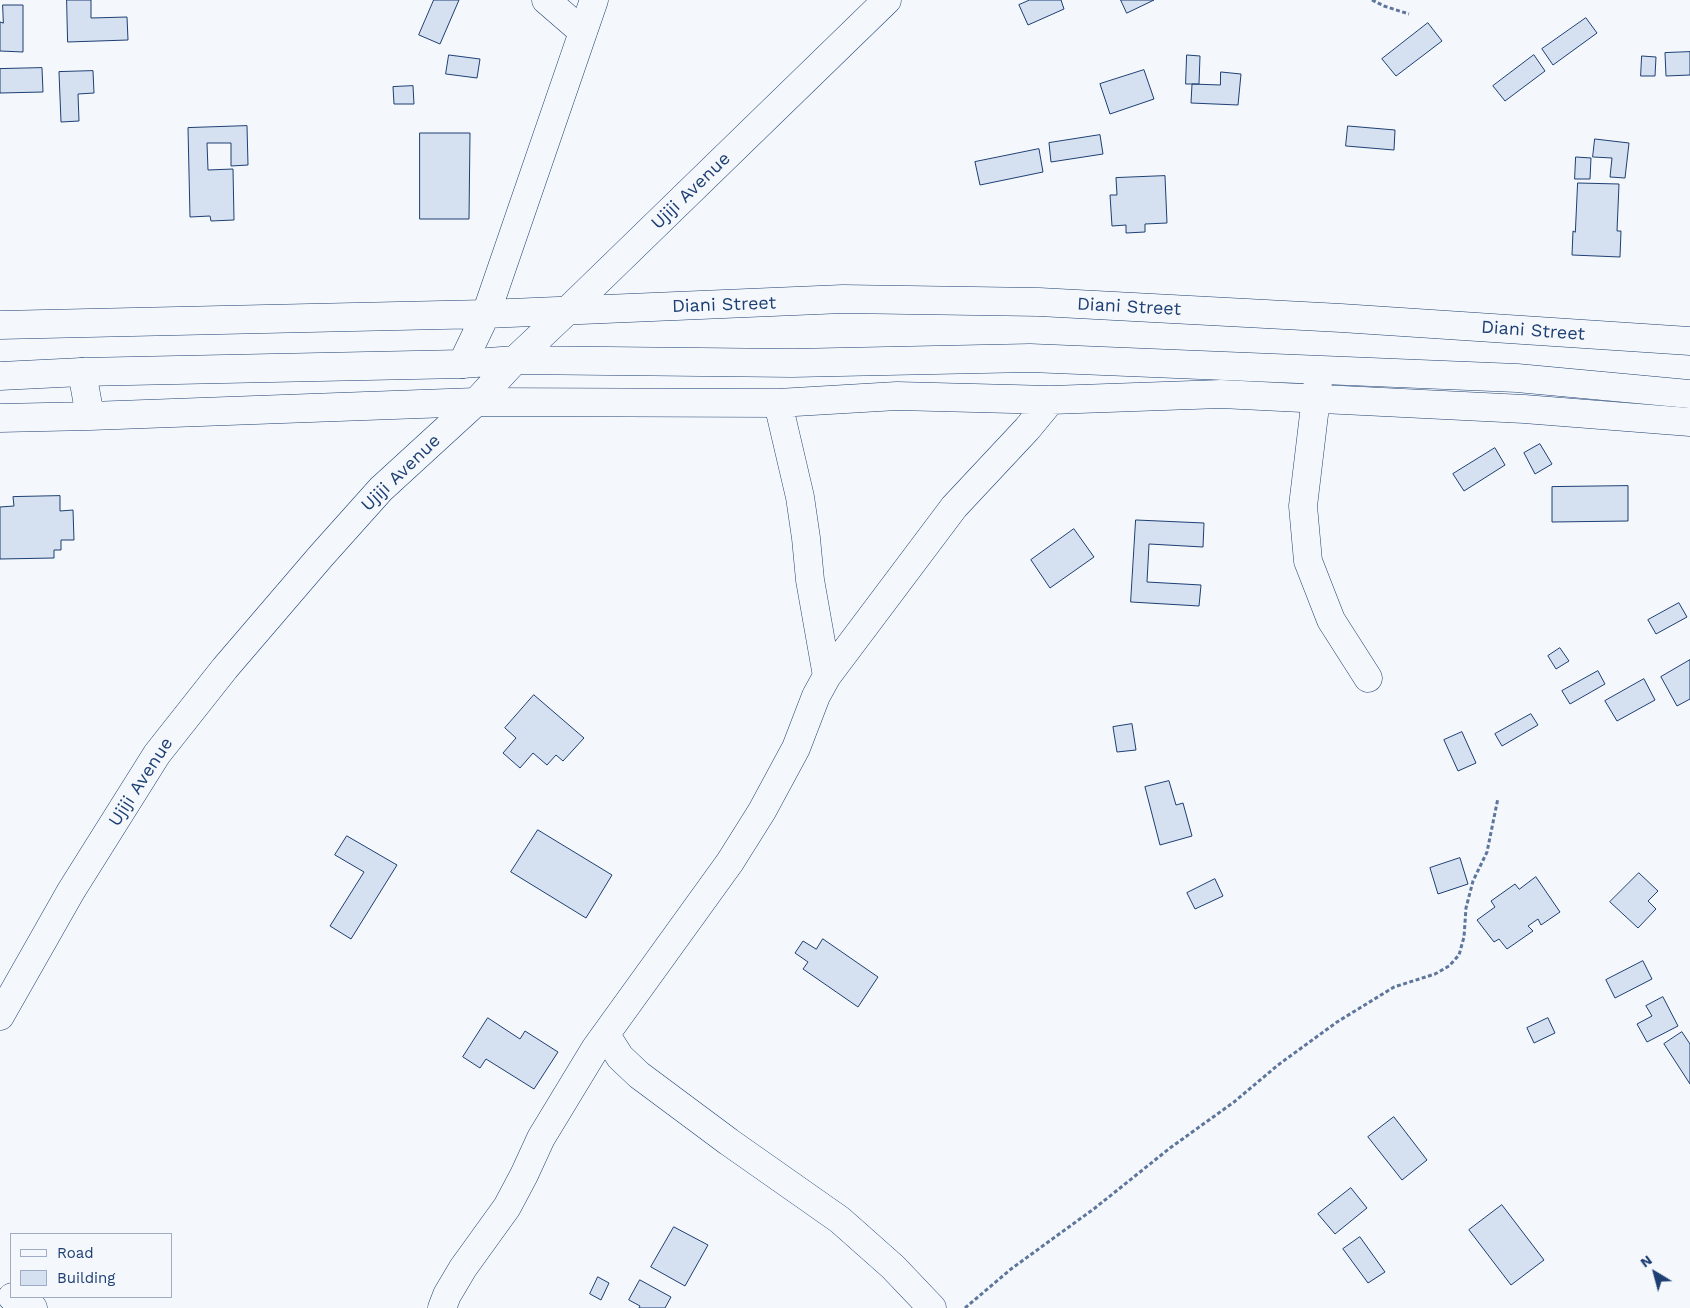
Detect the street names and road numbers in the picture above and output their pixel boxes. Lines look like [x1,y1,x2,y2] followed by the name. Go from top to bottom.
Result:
[647,148,735,234] street label: Ujiji Avenue
[672,292,776,318] street label: Diani Street
[1076,293,1182,321] street label: Diani Street
[1480,317,1586,345] street label: Diani Street
[357,430,445,516] street label: Ujiji Avenue
[104,734,178,830] street label: Ujiji Avenue

